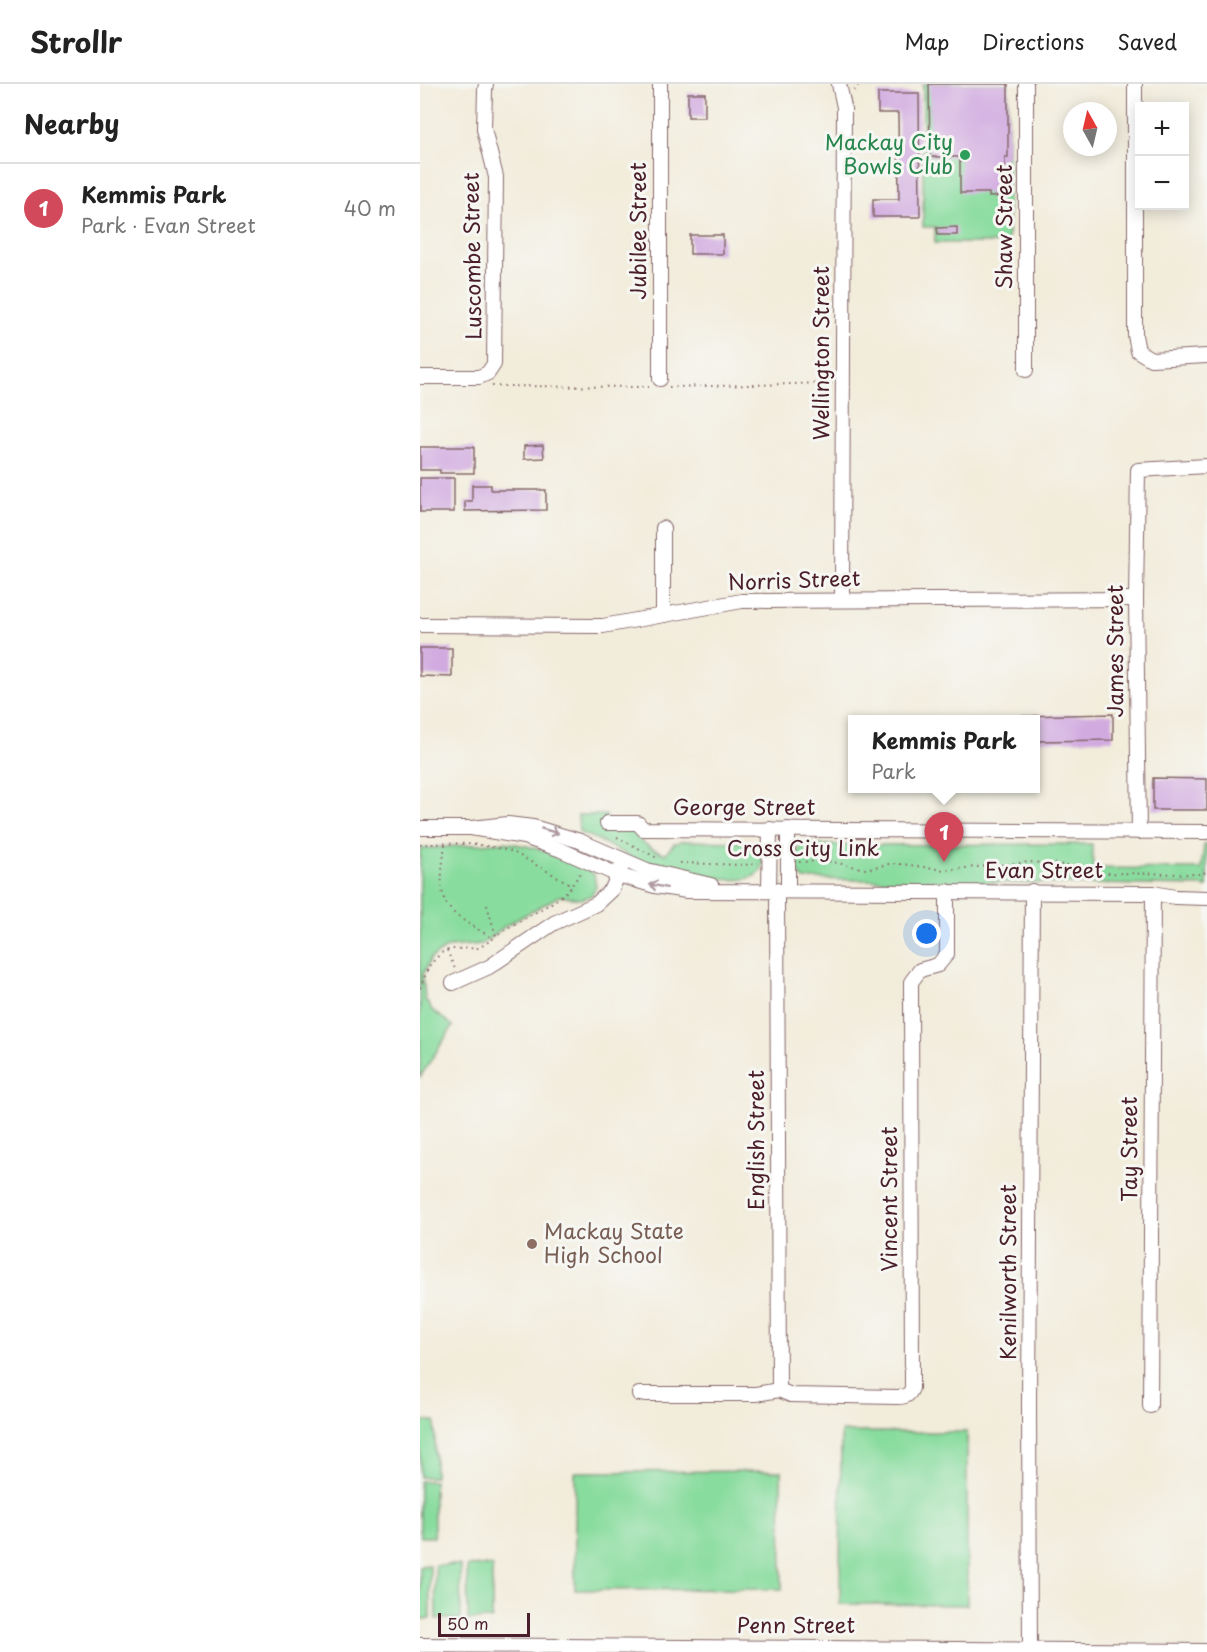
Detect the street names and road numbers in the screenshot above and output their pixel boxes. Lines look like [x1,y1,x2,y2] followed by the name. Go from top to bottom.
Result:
[621,162,653,300] street label: Jubilee Street
[987,164,1019,290] street label: Shaw Street
[454,172,488,340] street label: Luscombe Street
[804,266,836,440] street label: Wellington Street
[727,561,861,597] street label: Norris Street
[1098,585,1130,717] street label: James Street
[673,790,815,822] street label: George Street
[727,831,880,863] street label: Cross City Link
[985,853,1103,885] street label: Evan Street
[739,1070,771,1210] street label: English Street
[1112,1096,1144,1202] street label: Tay Street
[872,1126,904,1272] street label: Vincent Street
[991,1184,1023,1360] street label: Kenilworth Street
[737,1608,855,1640] street label: Penn Street

